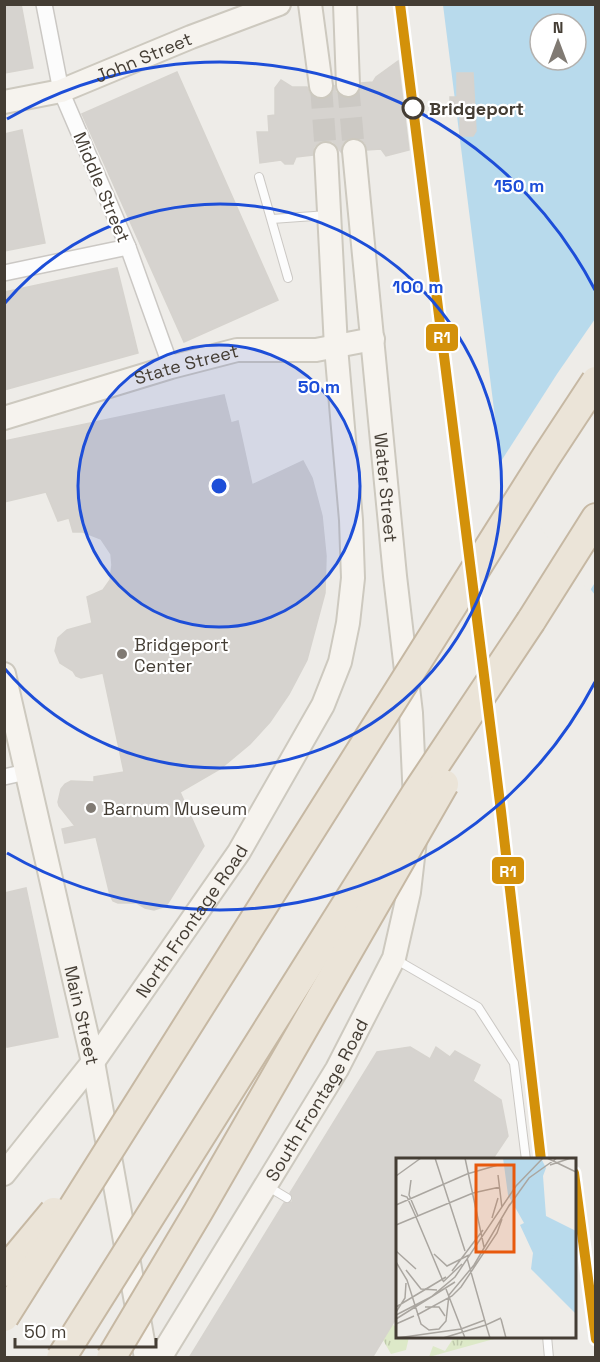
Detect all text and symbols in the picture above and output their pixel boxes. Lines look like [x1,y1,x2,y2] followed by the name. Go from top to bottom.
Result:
[528,12,588,72] north arrow
[553,17,563,38] text: N
[91,26,195,87] street label: John Street
[402,97,424,119] marker: Bridgeport
[429,97,524,120] place label: Bridgeport
[68,128,136,246] street label: Middle Street
[494,174,544,197] text: 150 m
[392,275,444,298] text: 100 m
[425,323,459,352] line badge: R1
[433,327,451,348] text: R1
[131,339,241,389] street label: State Street
[298,375,340,398] text: 50 m
[370,431,403,544] street label: Water Street
[209,476,229,496] centre of rings
[134,633,229,677] place label: Bridgeport Center
[115,647,129,661] marker: Bridgeport Center
[103,797,247,820] place label: Barnum Museum
[84,801,98,815] marker: Barnum Museum
[130,840,252,1002] street label: North Frontage Road
[491,856,525,885] line badge: R1
[499,861,517,882] text: R1
[60,963,105,1067] street label: Main Street
[260,1014,373,1185] street label: South Frontage Road
[396,1158,576,1338] inset map
[15,1311,156,1349] scale bar
[24,1320,66,1343] text: 50 m

